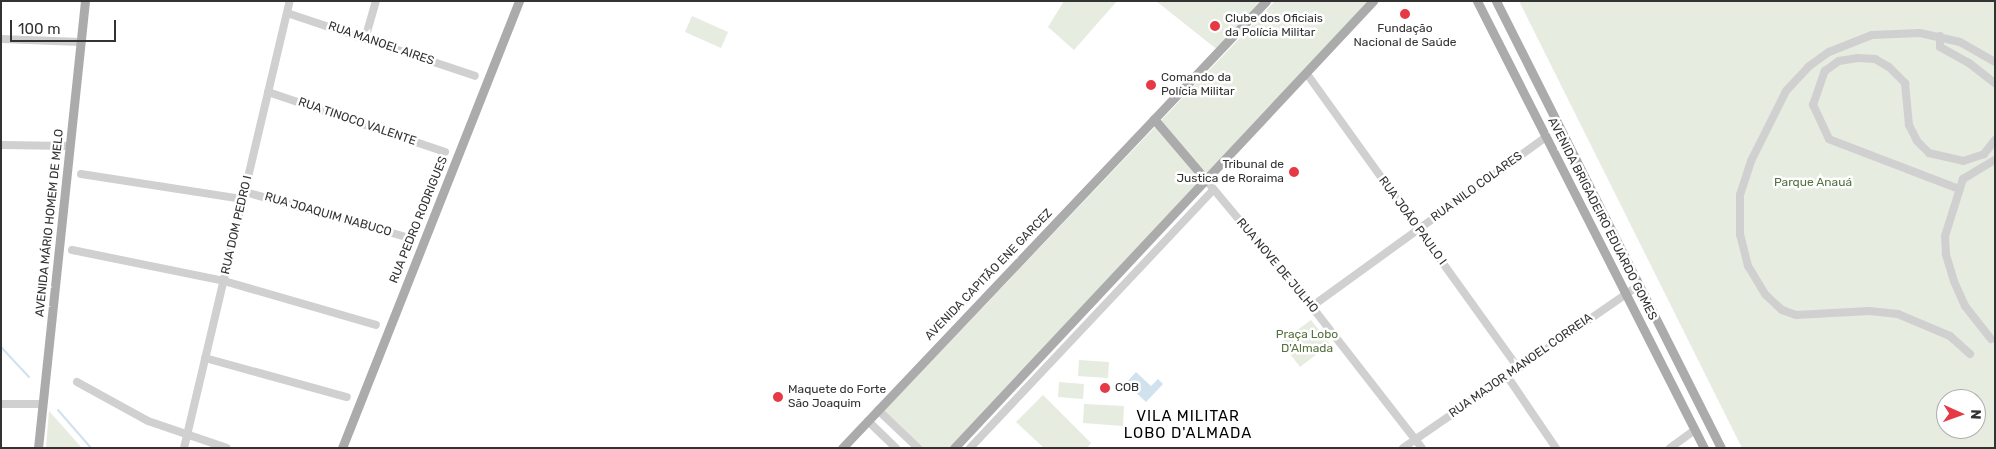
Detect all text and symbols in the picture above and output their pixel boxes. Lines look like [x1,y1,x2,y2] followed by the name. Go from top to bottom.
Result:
[1399,8,1411,20] marker: Fundação Nacional de Saúde
[12,10,119,42] scale bar
[1225,12,1323,40] place label: Clube dos Oficiais da Polícia Militar
[326,19,436,69] street label: RUA MANOEL AIRES
[18,20,60,38] text: 100 m
[1209,20,1221,32] marker: Clube dos Oficiais da Polícia Militar
[1353,22,1457,50] place label: Fundação Nacional de Saúde
[1161,71,1235,99] place label: Comando da Polícia Militar
[1145,79,1157,91] marker: Comando da Polícia Militar
[296,95,418,149] street label: RUA TINOCO VALENTE
[1544,115,1660,323] street label: AVENIDA BRIGADEIRO EDUARDO GOMES
[33,128,67,318] street label: AVENIDA MÁRIO HOMEM DE MELO
[1428,149,1526,225] street label: RUA NILO COLARES
[387,154,451,286] street label: RUA PEDRO RODRIGUES
[1177,158,1284,186] place label: Tribunal de Justica de Roraima
[1288,166,1300,178] marker: Tribunal de Justica de Roraima
[219,174,255,276] street label: RUA DOM PEDRO I
[1375,174,1449,268] street label: RUA JOÃO PAULO I
[1774,176,1852,190] park label: Parque Anauá
[263,190,393,240] street label: RUA JOAQUIM NABUCO
[922,206,1056,344] street label: AVENIDA CAPITÃO ENE GARCEZ
[1233,216,1321,316] street label: RUA NOVE DE JULHO
[1446,311,1596,421] street label: RUA MAJOR MANOEL CORREIA
[1276,328,1338,356] park label: Praça Lobo D'Almada
[1115,381,1139,395] place label: COB
[1099,382,1111,394] marker: COB
[788,383,886,411] place label: Maquete do Forte São Joaquim
[1936,389,1986,439] north arrow
[772,391,784,403] marker: Maquete do Forte São Joaquim
[1122,407,1254,442] district label: VILA MILITAR LOBO D'ALMADA
[1967,409,1984,420] text: N

